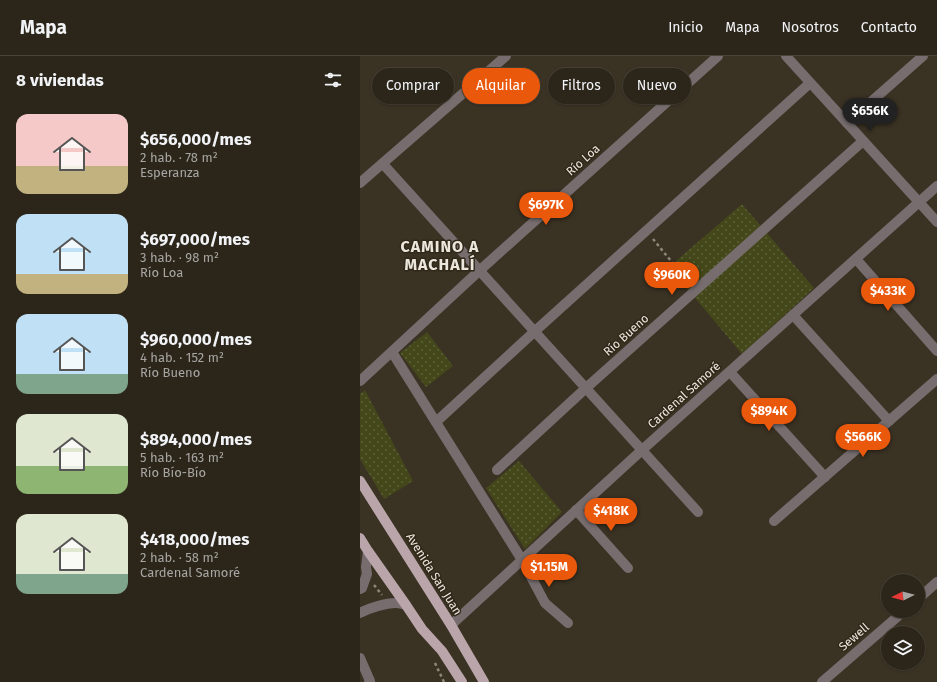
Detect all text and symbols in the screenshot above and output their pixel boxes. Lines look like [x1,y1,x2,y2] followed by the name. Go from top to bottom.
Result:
[20,16,67,39] text: Mapa
[668,19,703,36] text: Inicio
[725,19,760,36] text: Mapa
[782,19,839,36] text: Nosotros
[861,19,917,36] text: Contacto
[372,68,454,104] chip: Comprar
[462,68,540,104] chip: Alquilar
[548,68,615,104] chip: Filtros
[623,68,691,104] chip: Nuevo
[322,69,344,91] icon: filters
[16,70,104,91] text: 8 viviendas
[842,98,898,132] pin: $656K
[852,103,888,118] text: $656K
[140,129,252,150] text: $656,000/mes
[48,130,96,178] icon: home
[563,141,603,179] street label: Río Loa
[140,150,218,165] text: 2 hab. · 78 m²
[140,165,200,180] text: Esperanza
[518,192,574,226] pin: $697K
[528,197,564,212] text: $697K
[140,229,250,250] text: $697,000/mes
[48,230,96,278] icon: home
[401,237,479,274] district label: CAMINO A MACHALÍ
[140,250,219,265] text: 3 hab. · 98 m²
[644,262,700,296] pin: $960K
[140,265,183,280] text: Río Loa
[653,267,691,282] text: $960K
[860,278,916,312] pin: $433K
[870,283,906,298] text: $433K
[601,311,651,359] street label: Río Bueno
[140,329,252,350] text: $960,000/mes
[48,330,96,378] icon: home
[140,350,224,365] text: 4 hab. · 152 m²
[645,359,723,431] street label: Cardenal Samoré
[140,365,200,380] text: Río Bueno
[741,398,797,432] pin: $894K
[750,403,788,418] text: $894K
[835,424,891,458] pin: $566K
[140,429,252,450] text: $894,000/mes
[845,429,882,444] text: $566K
[48,430,96,478] icon: home
[140,450,224,465] text: 5 hab. · 163 m²
[140,465,206,480] text: Río Bío-Bío
[583,498,639,532] pin: $418K
[593,503,629,518] text: $418K
[140,529,249,550] text: $418,000/mes
[48,530,96,578] icon: home
[403,530,465,618] street label: Avenida San Juan
[140,550,219,565] text: 2 hab. · 58 m²
[516,554,582,588] pin: $1.15M
[530,559,568,574] text: $1.15M
[140,565,240,580] text: Cardenal Samoré
[881,574,925,618] north arrow
[881,574,925,670] map controls
[836,620,872,654] street label: Sewell
[881,626,925,670] button: layers

